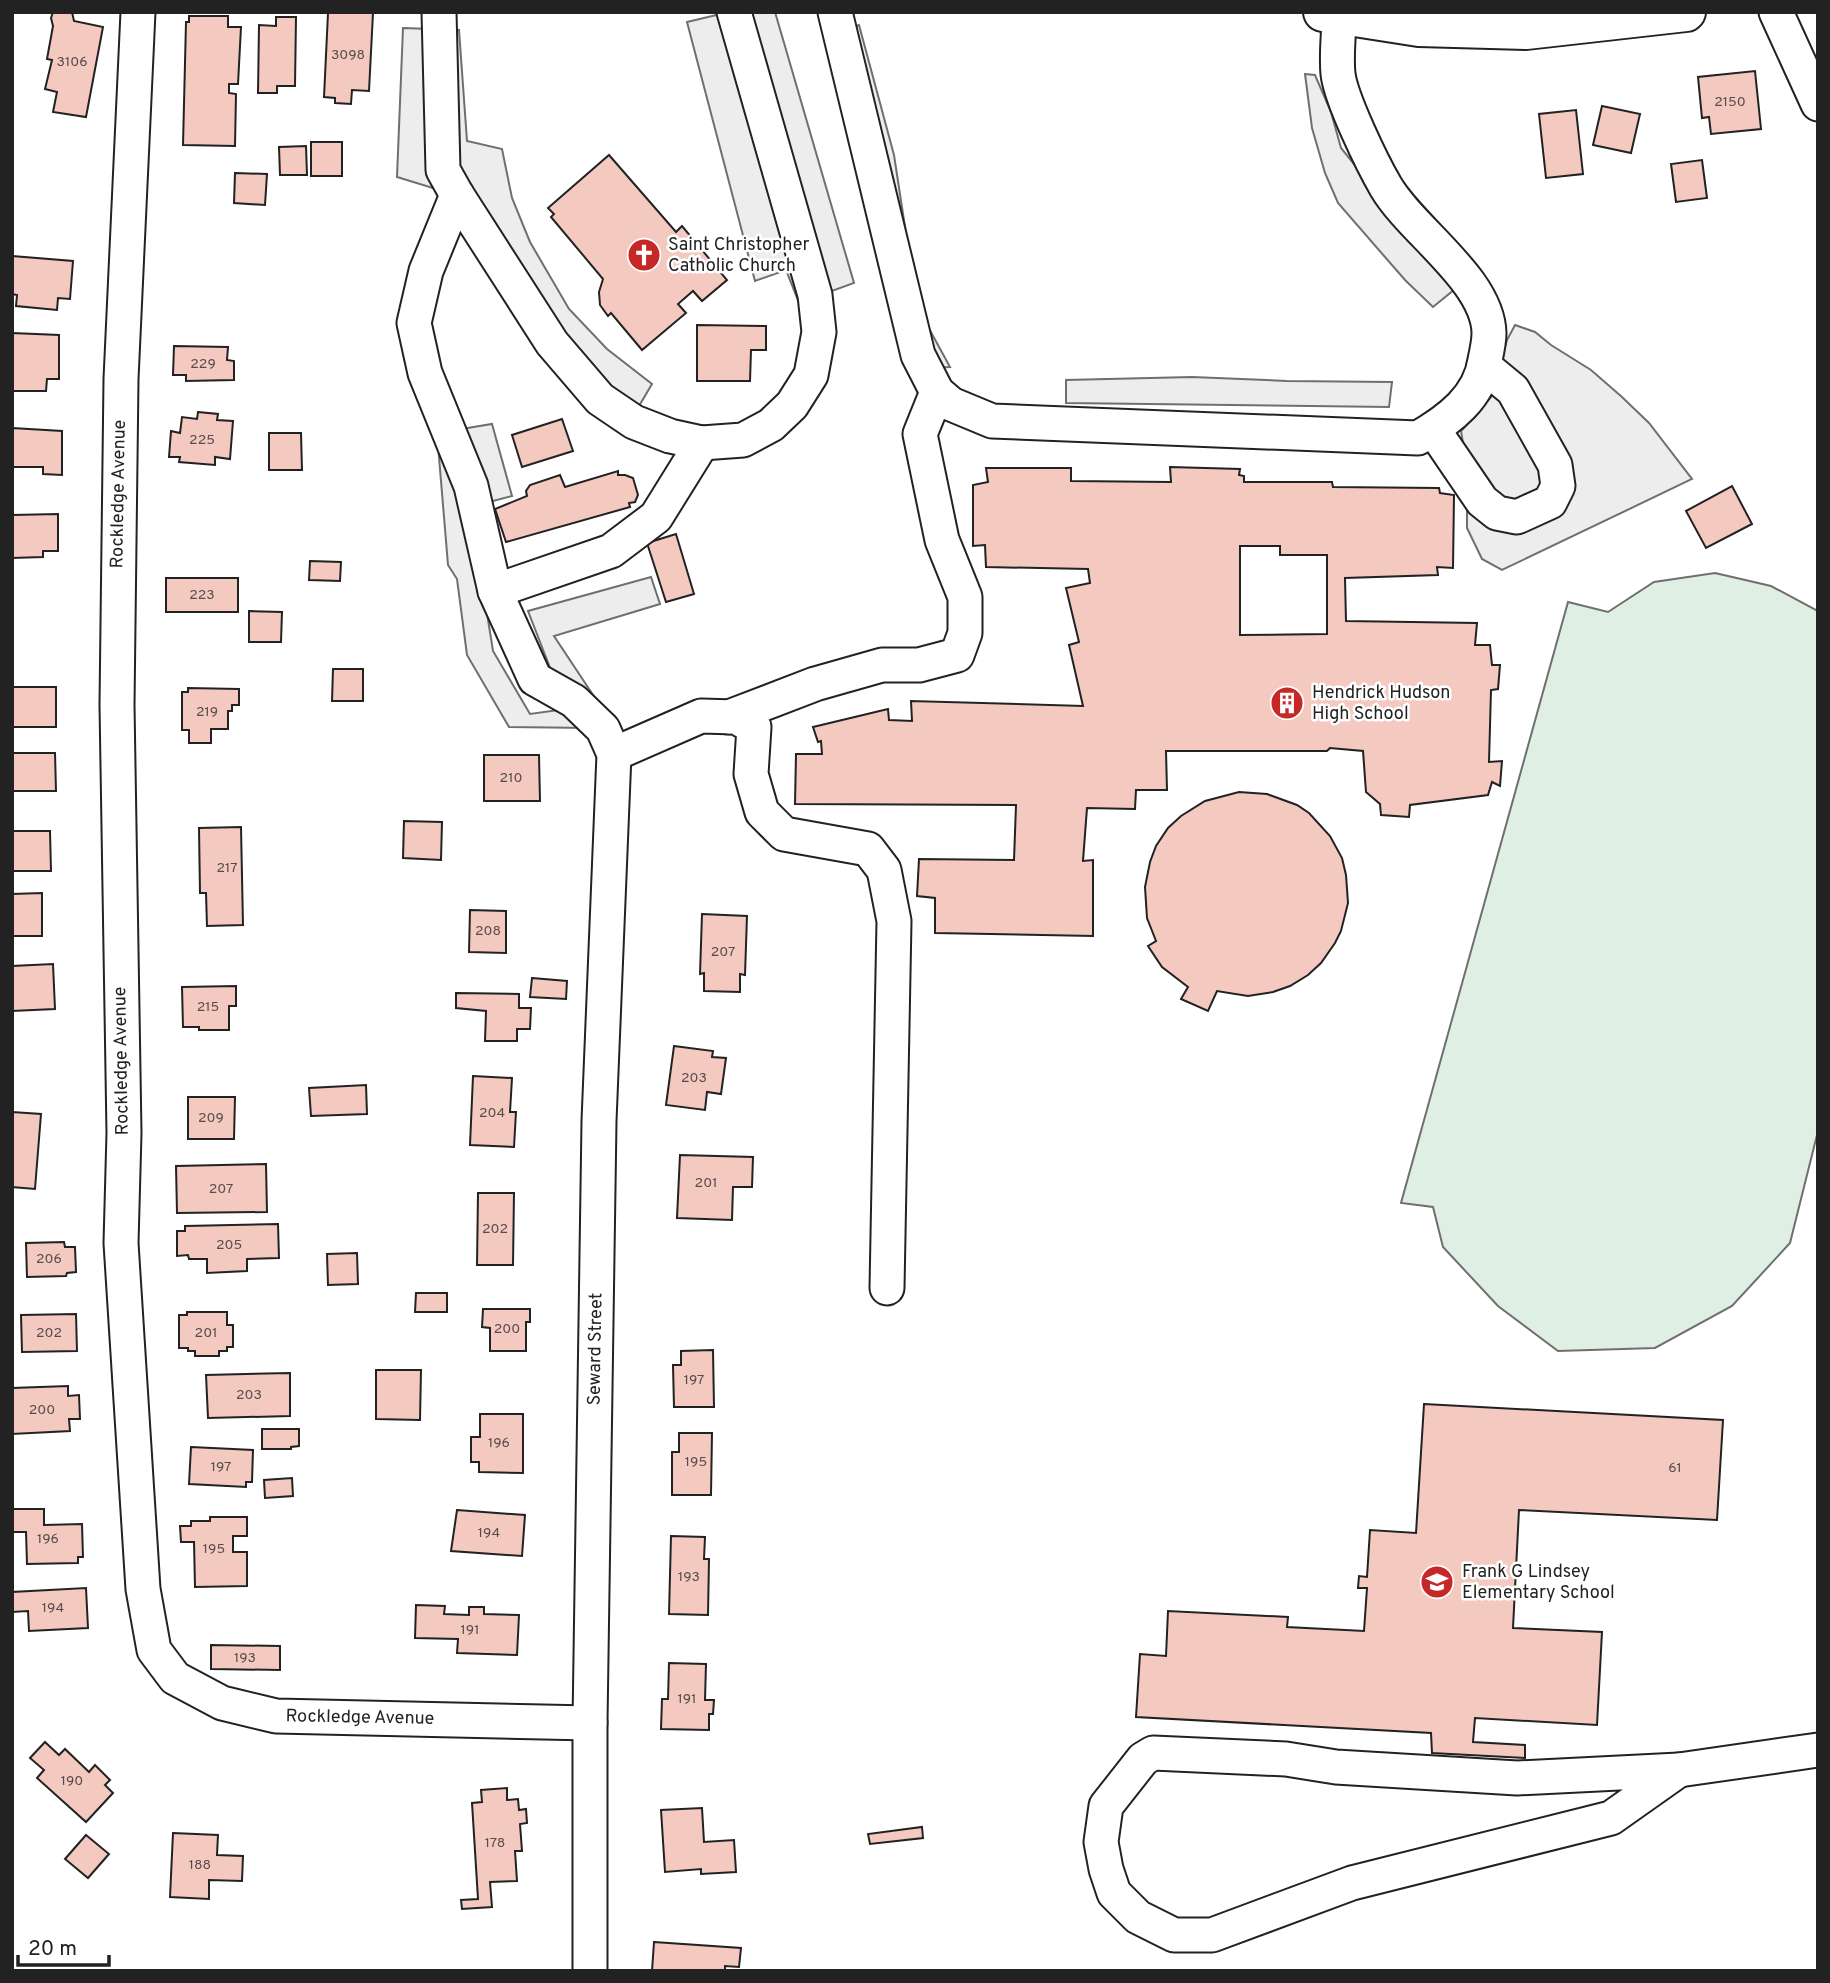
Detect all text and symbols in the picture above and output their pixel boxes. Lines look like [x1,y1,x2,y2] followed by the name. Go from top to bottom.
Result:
[331,47,365,64] house number: 3098
[57,54,87,71] house number: 3106
[1714,94,1746,111] house number: 2150
[668,234,810,278] place label: Saint Christopher Catholic Church
[625,236,663,274] church icon: Saint Christopher Catholic Church
[190,356,216,373] house number: 229
[106,419,132,569] street label: Rockledge Avenue
[189,432,215,449] house number: 225
[189,587,215,604] house number: 223
[1312,682,1450,726] place label: Hendrick Hudson High School
[1268,684,1306,722] building icon: Hendrick Hudson High School
[196,704,218,721] house number: 219
[500,770,522,787] house number: 210
[216,860,238,877] house number: 217
[475,923,501,940] house number: 208
[711,944,735,961] house number: 207
[109,986,135,1136] street label: Rockledge Avenue
[197,999,219,1016] house number: 215
[681,1070,707,1087] house number: 203
[479,1105,505,1122] house number: 204
[198,1110,224,1127] house number: 209
[695,1175,717,1192] house number: 201
[209,1181,233,1198] house number: 207
[482,1221,508,1238] house number: 202
[216,1237,242,1254] house number: 205
[36,1251,62,1268] house number: 206
[584,1292,608,1406] street label: Seward Street
[494,1321,520,1338] house number: 200
[36,1325,62,1342] house number: 202
[195,1325,217,1342] house number: 201
[684,1372,704,1389] house number: 197
[236,1387,262,1404] house number: 203
[29,1402,55,1419] house number: 200
[488,1435,510,1452] house number: 196
[685,1454,707,1471] house number: 195
[211,1459,231,1476] house number: 197
[1668,1460,1682,1477] house number: 61
[478,1525,500,1542] house number: 194
[37,1531,59,1548] house number: 196
[203,1541,225,1558] house number: 195
[1462,1561,1615,1605] place label: Frank G Lindsey Elementary School
[1418,1563,1456,1601] school or university icon: Frank G Lindsey Elementary School
[678,1569,700,1586] house number: 193
[42,1600,64,1617] house number: 194
[461,1622,479,1639] house number: 191
[234,1650,256,1667] house number: 193
[678,1691,696,1708] house number: 191
[285,1705,435,1731] street label: Rockledge Avenue
[61,1773,83,1790] house number: 190
[485,1835,505,1852] house number: 178
[189,1857,211,1874] house number: 188
[18,1924,108,1968] scale bar
[28,1936,77,1963] text: 20 m

